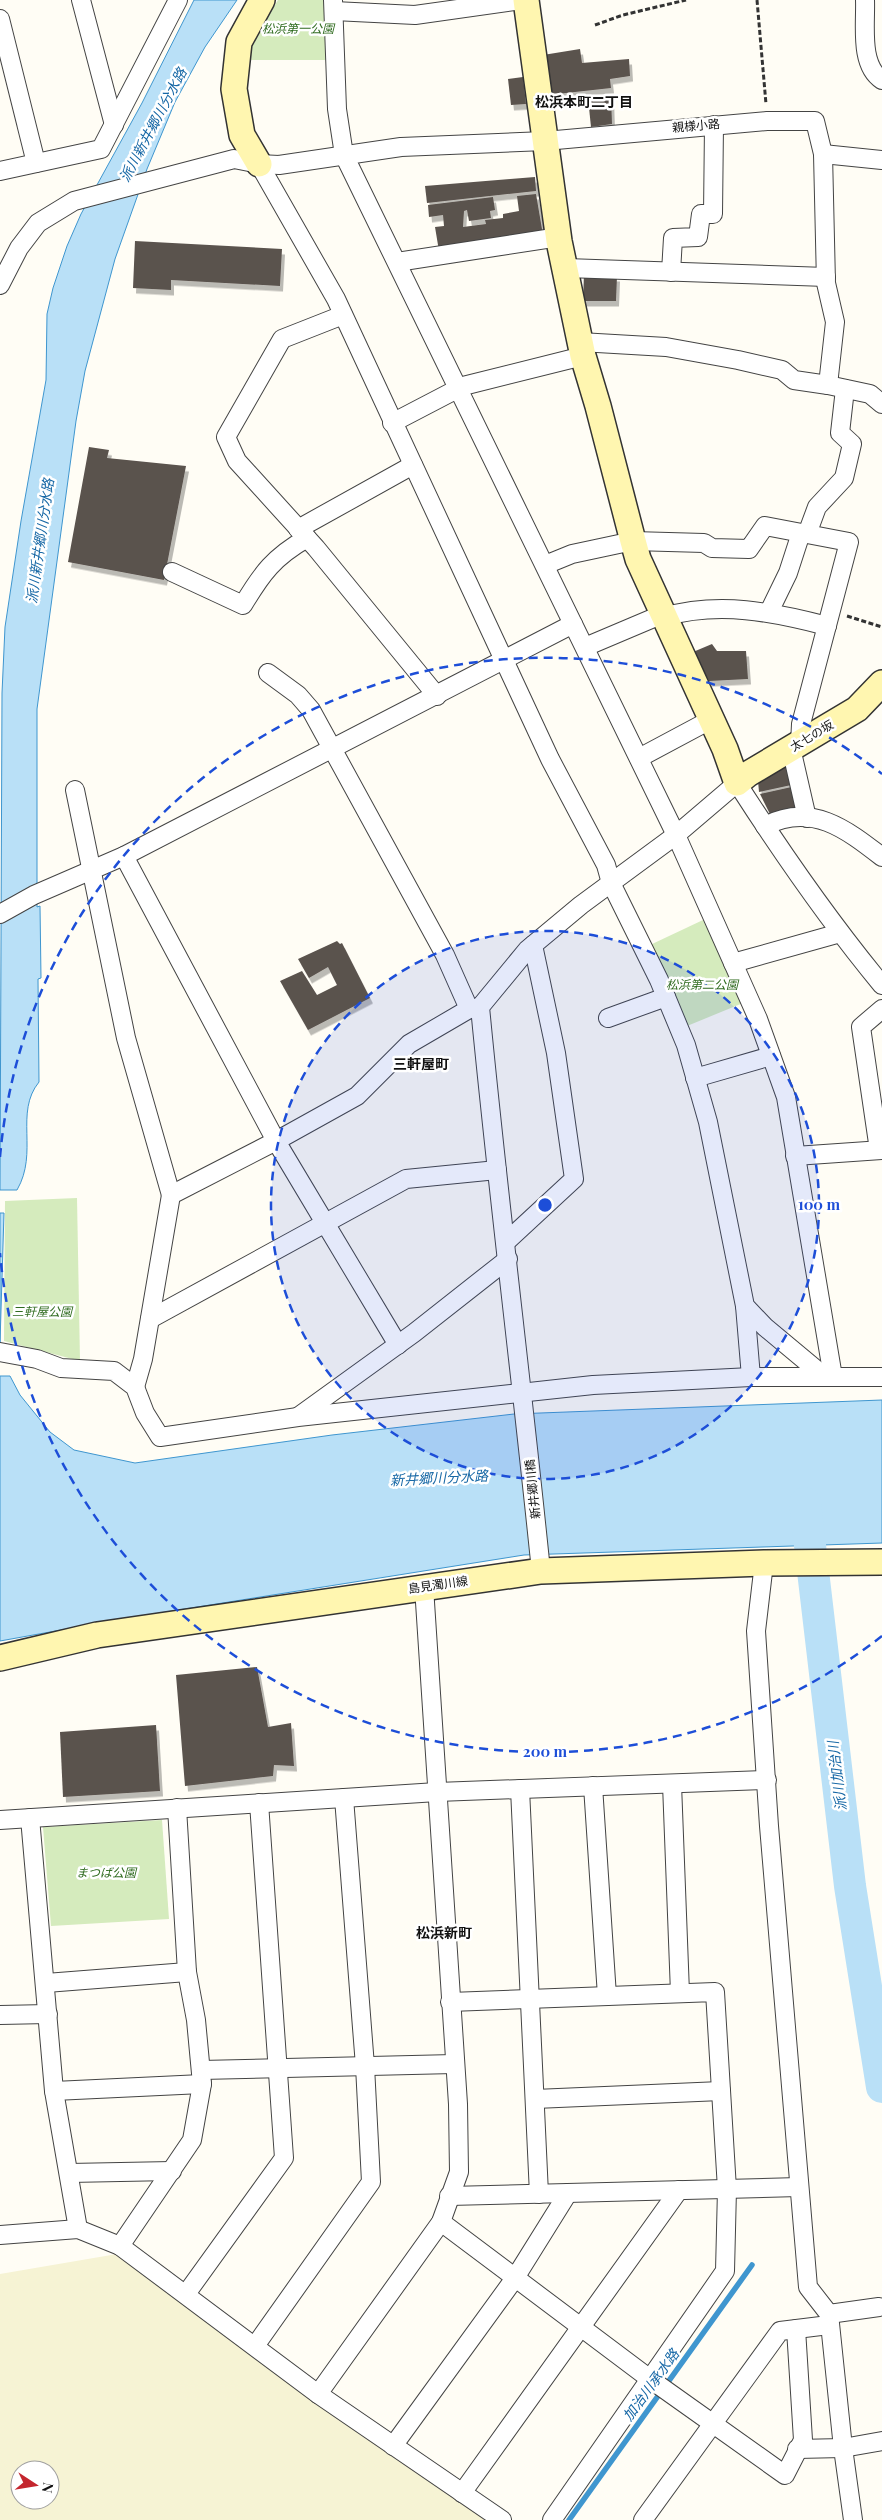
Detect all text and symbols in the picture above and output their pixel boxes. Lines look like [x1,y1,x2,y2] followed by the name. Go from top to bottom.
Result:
[262,20,336,36] park label: 松浜第一公園
[115,64,191,185] water label: 派川新井郷川分水路
[535,92,633,111] district label: 松浜本町二丁目
[671,115,721,135] street label: 親様小路
[21,476,58,605] water label: 派川新井郷川分水路
[787,716,836,754] street label: 太七の坂
[666,976,740,992] park label: 松浜第二公園
[393,1054,449,1073] district label: 三軒屋町
[798,1194,841,1214] text: 100 m
[536,1196,554,1214] centre of rings
[12,1303,74,1319] park label: 三軒屋公園
[521,1458,543,1520] street label: 新井郷川橋
[390,1465,489,1490] water label: 新井郷川分水路
[407,1572,469,1596] street label: 島見濁川線
[823,1738,850,1812] water label: 派川加治川
[523,1741,568,1761] text: 200 m
[76,1864,138,1880] park label: まつば公園
[416,1923,472,1942] district label: 松浜新町
[618,2344,684,2424] water label: 加治川承水路
[10,2460,60,2510] north arrow
[38,2481,59,2495] text: N

